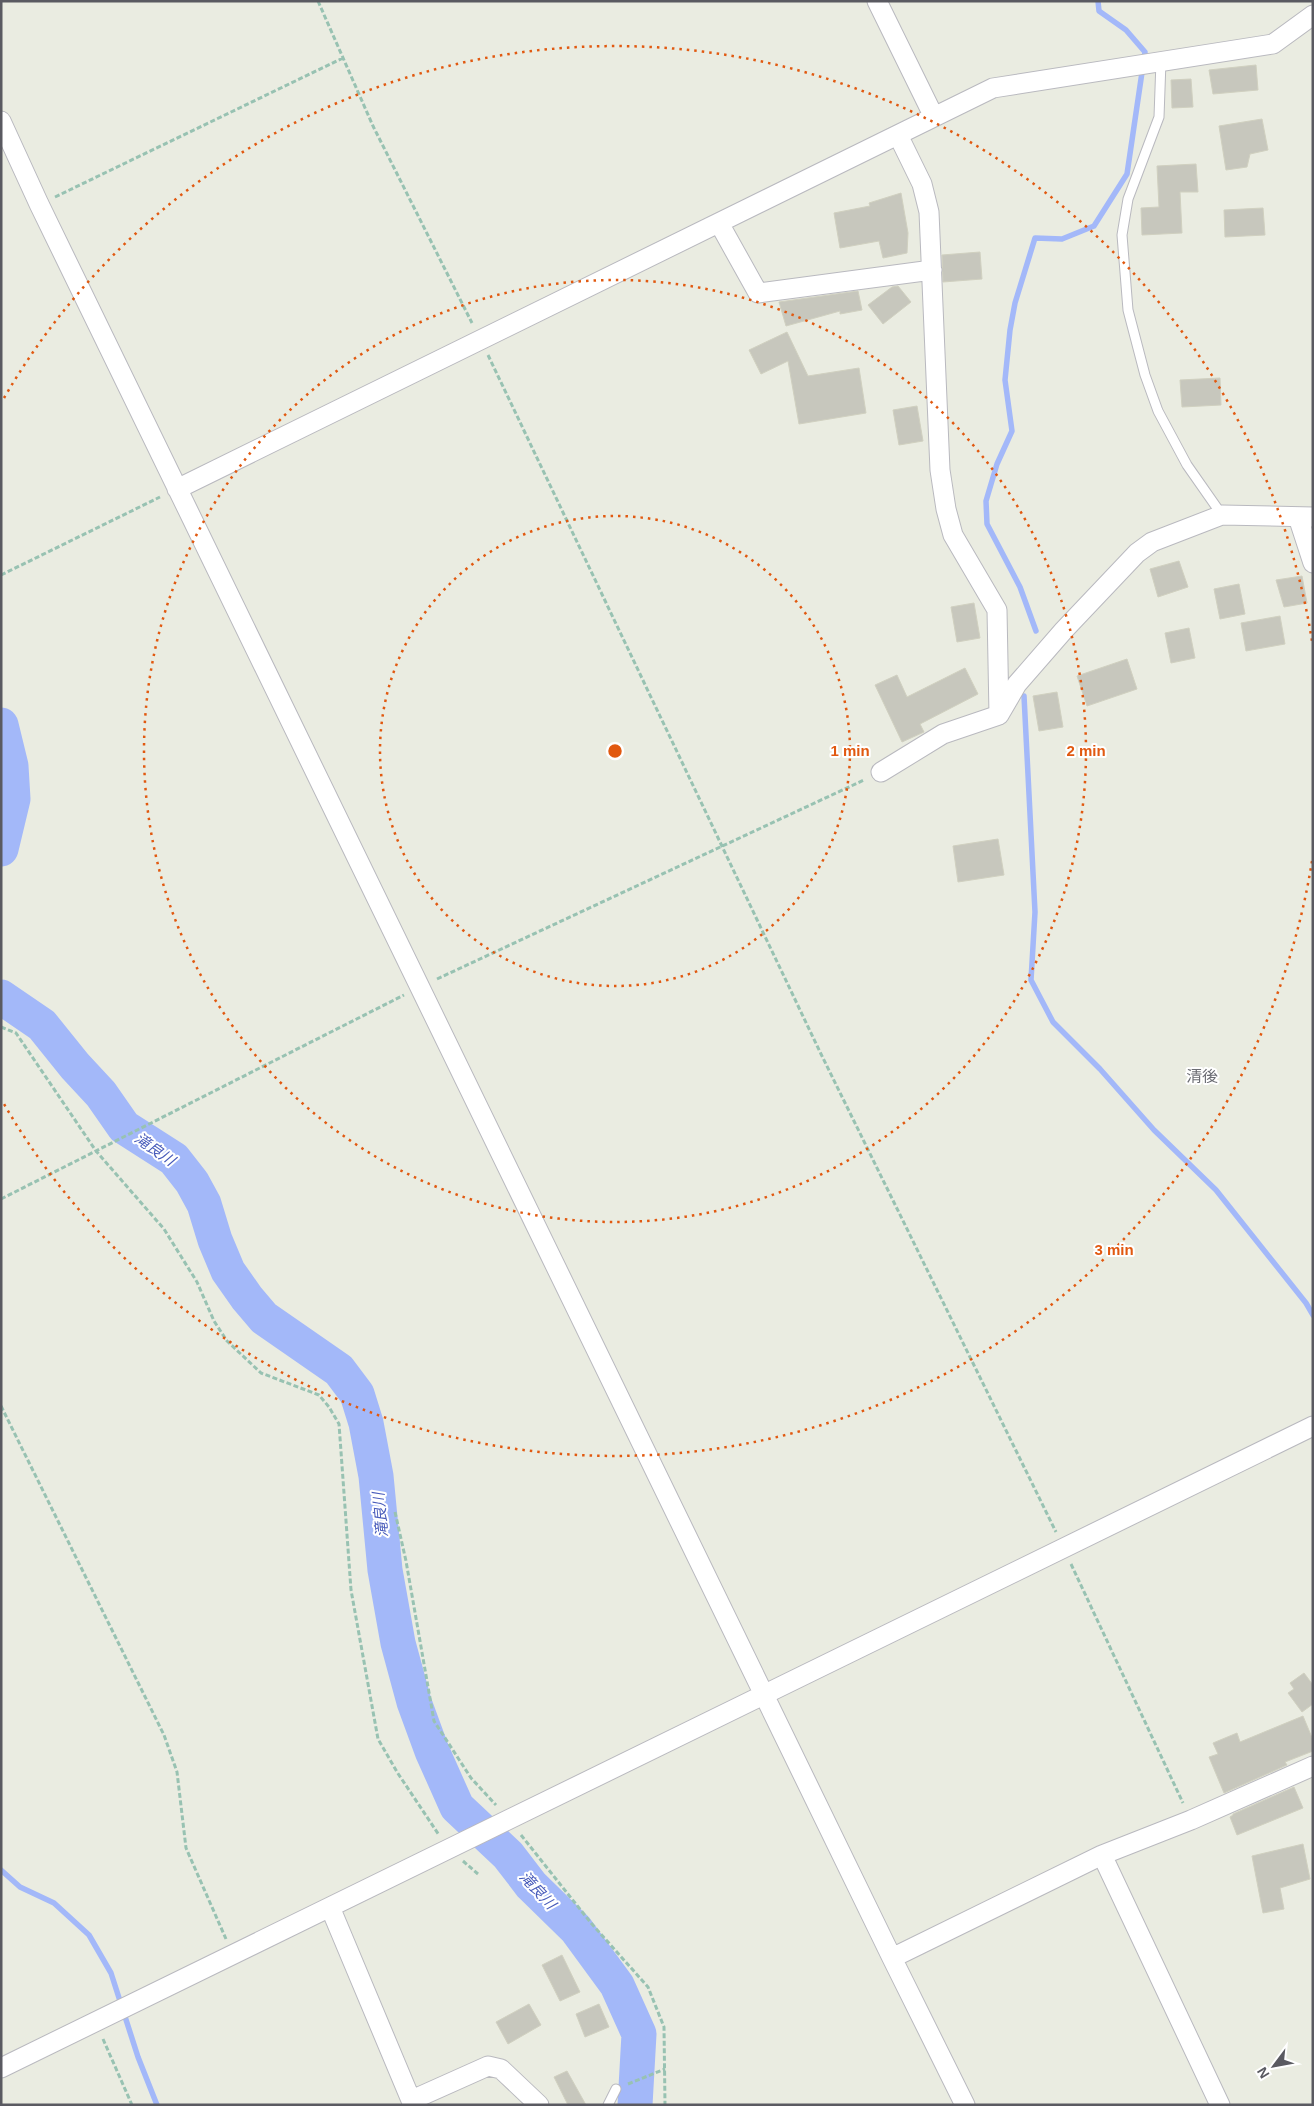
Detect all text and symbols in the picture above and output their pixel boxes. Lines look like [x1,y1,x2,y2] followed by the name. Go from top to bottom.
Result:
[606,742,624,760] centre of rings
[830,742,870,759] text: 1 min
[1066,742,1106,759] text: 2 min
[1186,1068,1218,1085] district label: 清後
[132,1129,180,1170] water label: 滝良川
[1094,1241,1134,1258] text: 3 min
[369,1490,390,1538] water label: 滝良川
[516,1868,561,1914] water label: 滝良川
[1249,2041,1299,2091] north arrow
[1254,2064,1272,2081] text: N

